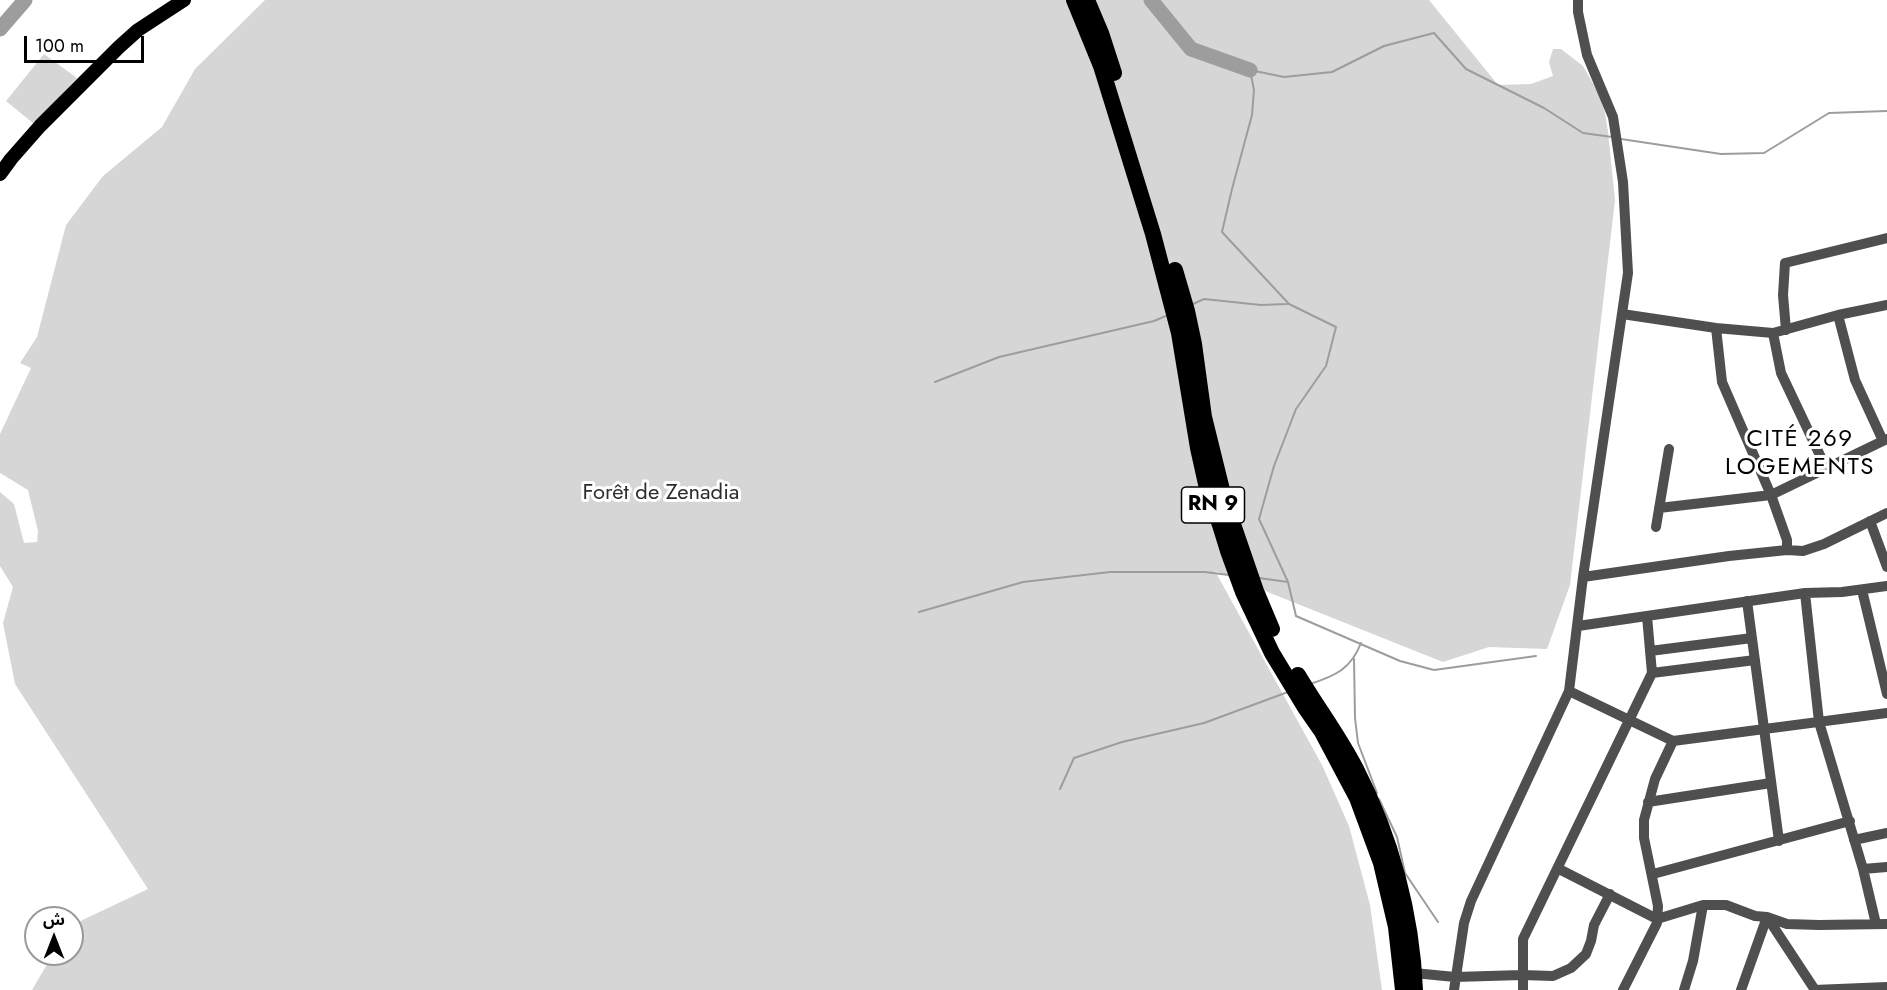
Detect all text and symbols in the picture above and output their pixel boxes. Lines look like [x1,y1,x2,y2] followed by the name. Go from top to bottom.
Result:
[27,24,147,62] scale bar
[35,33,84,59] text: 100 m
[1725,426,1875,482] district label: CITÉ 269 LOGEMENTS
[583,481,739,507] park label: Forêt de Zenadia
[1182,487,1244,523] road number: RN 9
[24,906,84,966] north arrow
[43,908,65,931] text: ش

